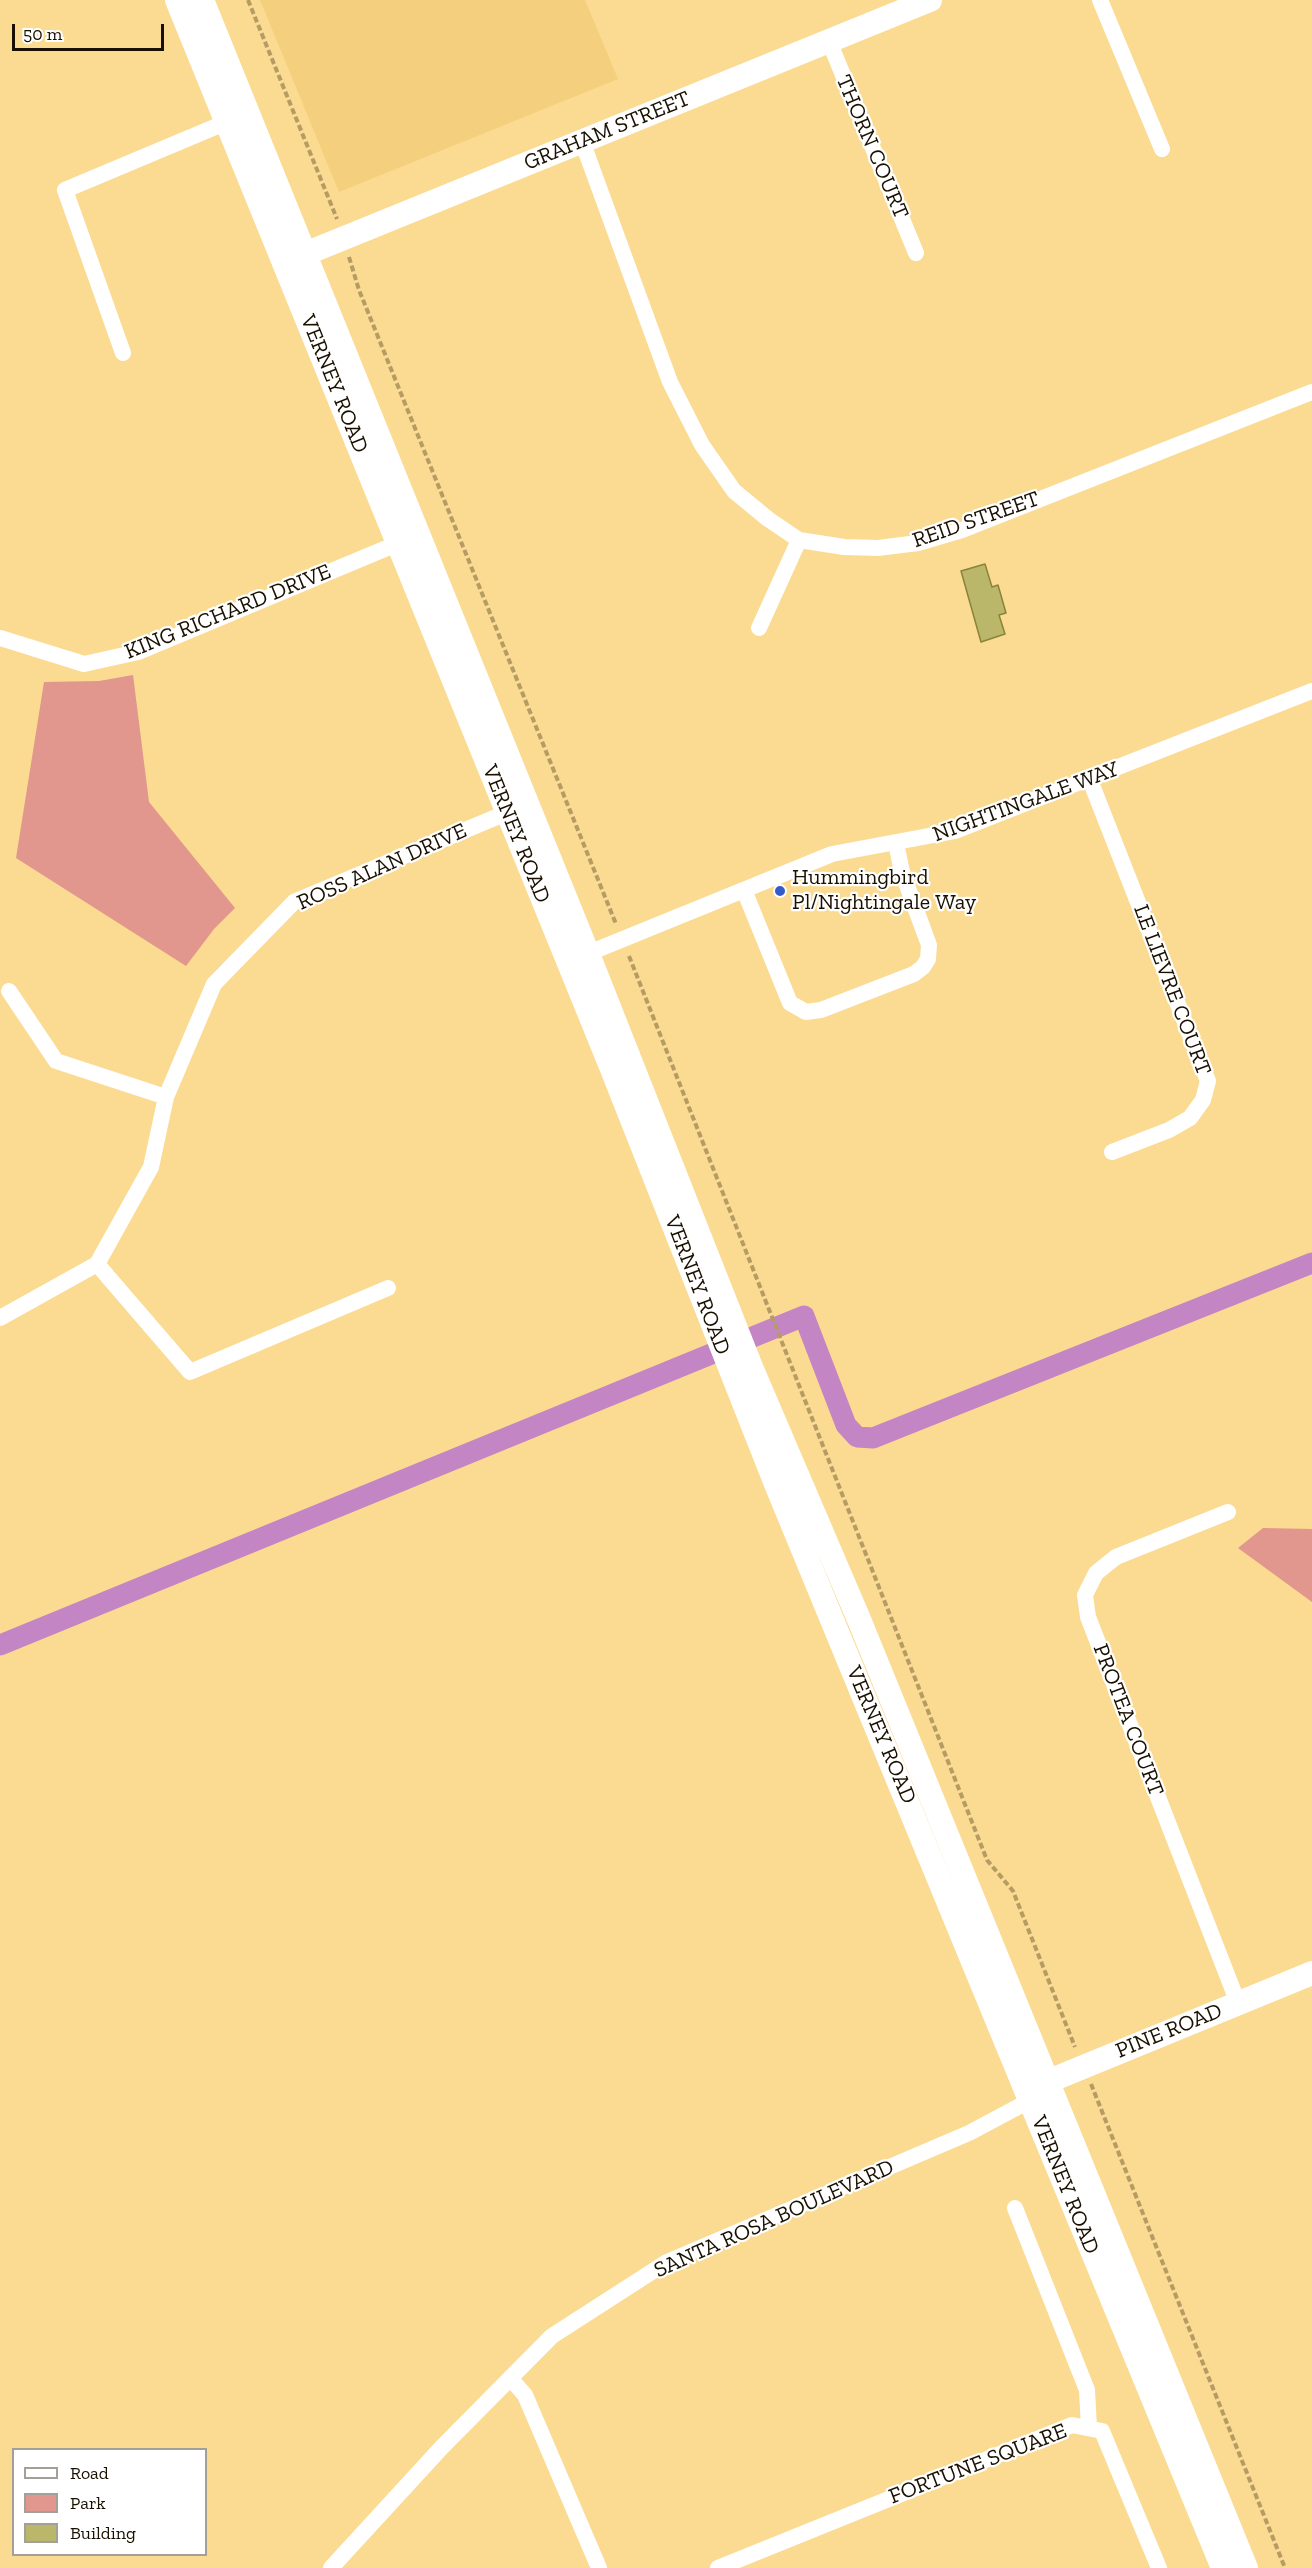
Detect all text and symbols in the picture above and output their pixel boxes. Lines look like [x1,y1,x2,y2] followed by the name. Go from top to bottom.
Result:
[15,12,166,50] scale bar
[23,23,62,45] text: 50 m
[830,71,914,223] street label: THORN COURT
[520,86,694,176] street label: GRAHAM STREET
[294,311,374,457] street label: VERNEY ROAD
[909,486,1043,554] street label: REID STREET
[121,559,335,665] street label: KING RICHARD DRIVE
[929,756,1123,848] street label: NIGHTINGALE WAY
[476,761,556,907] street label: VERNEY ROAD
[293,818,471,916] street label: ROSS ALAN DRIVE
[792,865,976,916] place label: Hummingbird Pl/Nightingale Way
[773,884,787,898] marker: Hummingbird Pl/Nightingale Way
[1127,901,1217,1079] street label: LE LIEVRE COURT
[658,1212,736,1358] street label: VERNEY ROAD
[1087,1640,1169,1800] street label: PROTEA COURT
[840,1662,922,1808] street label: VERNEY ROAD
[1112,1998,1226,2064] street label: PINE ROAD
[1025,2112,1105,2258] street label: VERNEY ROAD
[650,2154,898,2284] street label: SANTA ROSA BOULEVARD
[885,2418,1071,2510] street label: FORTUNE SQUARE
[12,2448,207,2556] legend
[70,2462,109,2484] text: Road
[70,2492,106,2514] text: Park
[70,2522,136,2544] text: Building

